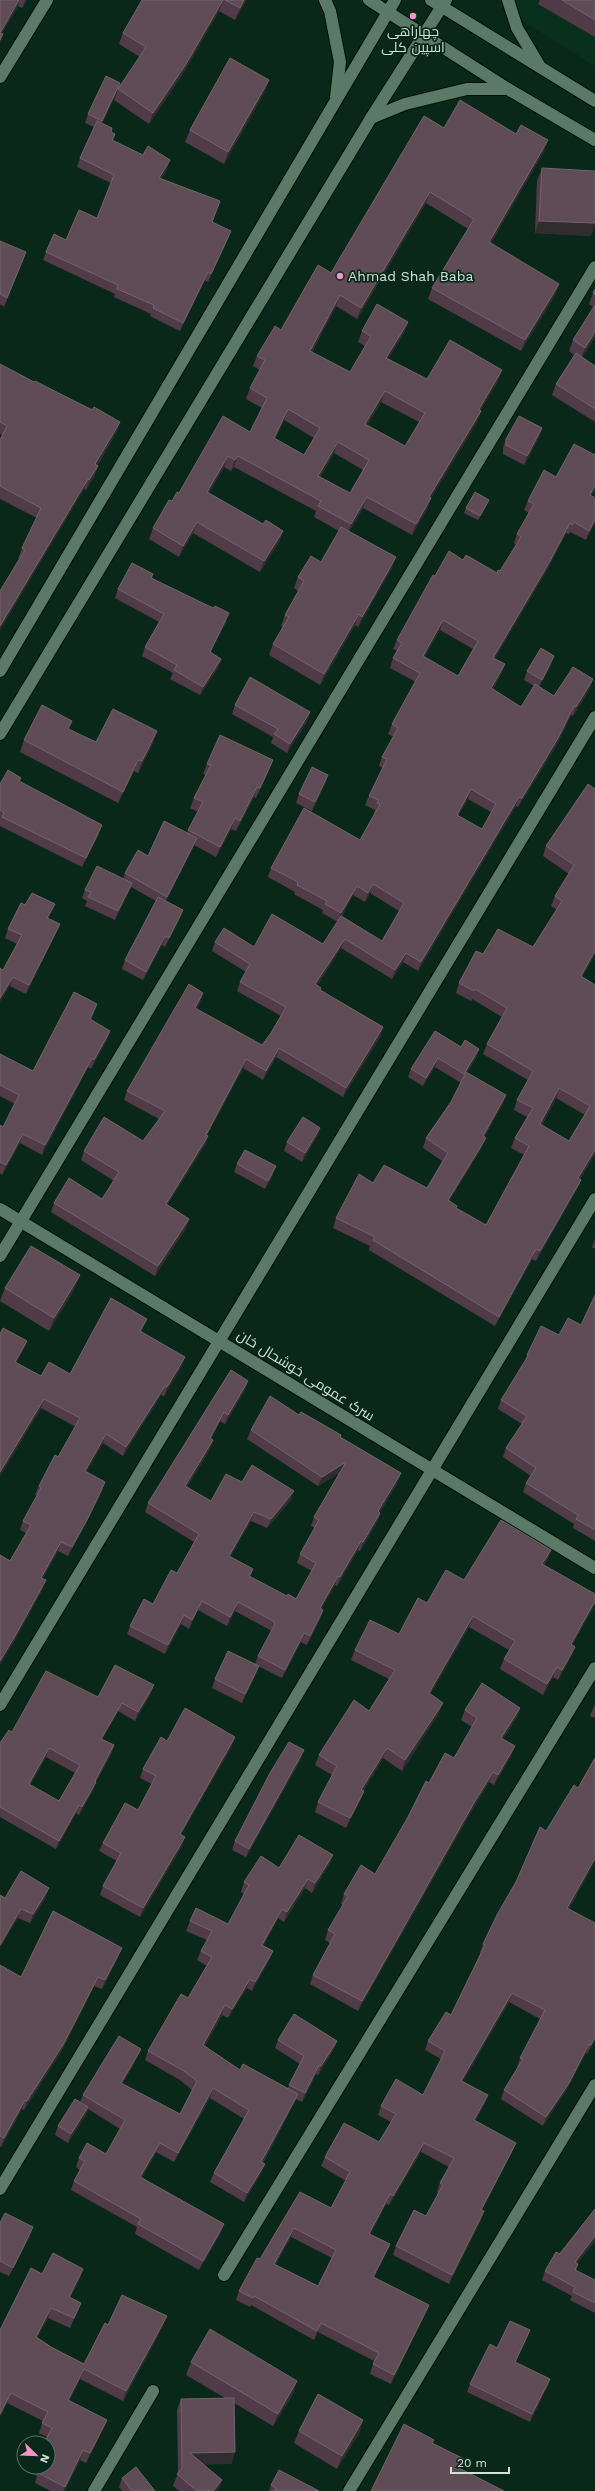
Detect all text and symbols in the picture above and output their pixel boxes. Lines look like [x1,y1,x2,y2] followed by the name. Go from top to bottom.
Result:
[408,11,418,21] marker: چهاراهی اسپین کلی
[381,23,445,57] place label: چهاراهی اسپین کلی
[348,268,474,284] place label: Ahmad Shah Baba
[335,271,345,281] marker: Ahmad Shah Baba
[234,1326,377,1425] street label: سرک عمومی خوشحال خان
[16,2435,56,2475] north arrow
[451,2449,509,2475] scale bar
[37,2452,52,2465] text: N
[457,2456,487,2470] text: 20 m

